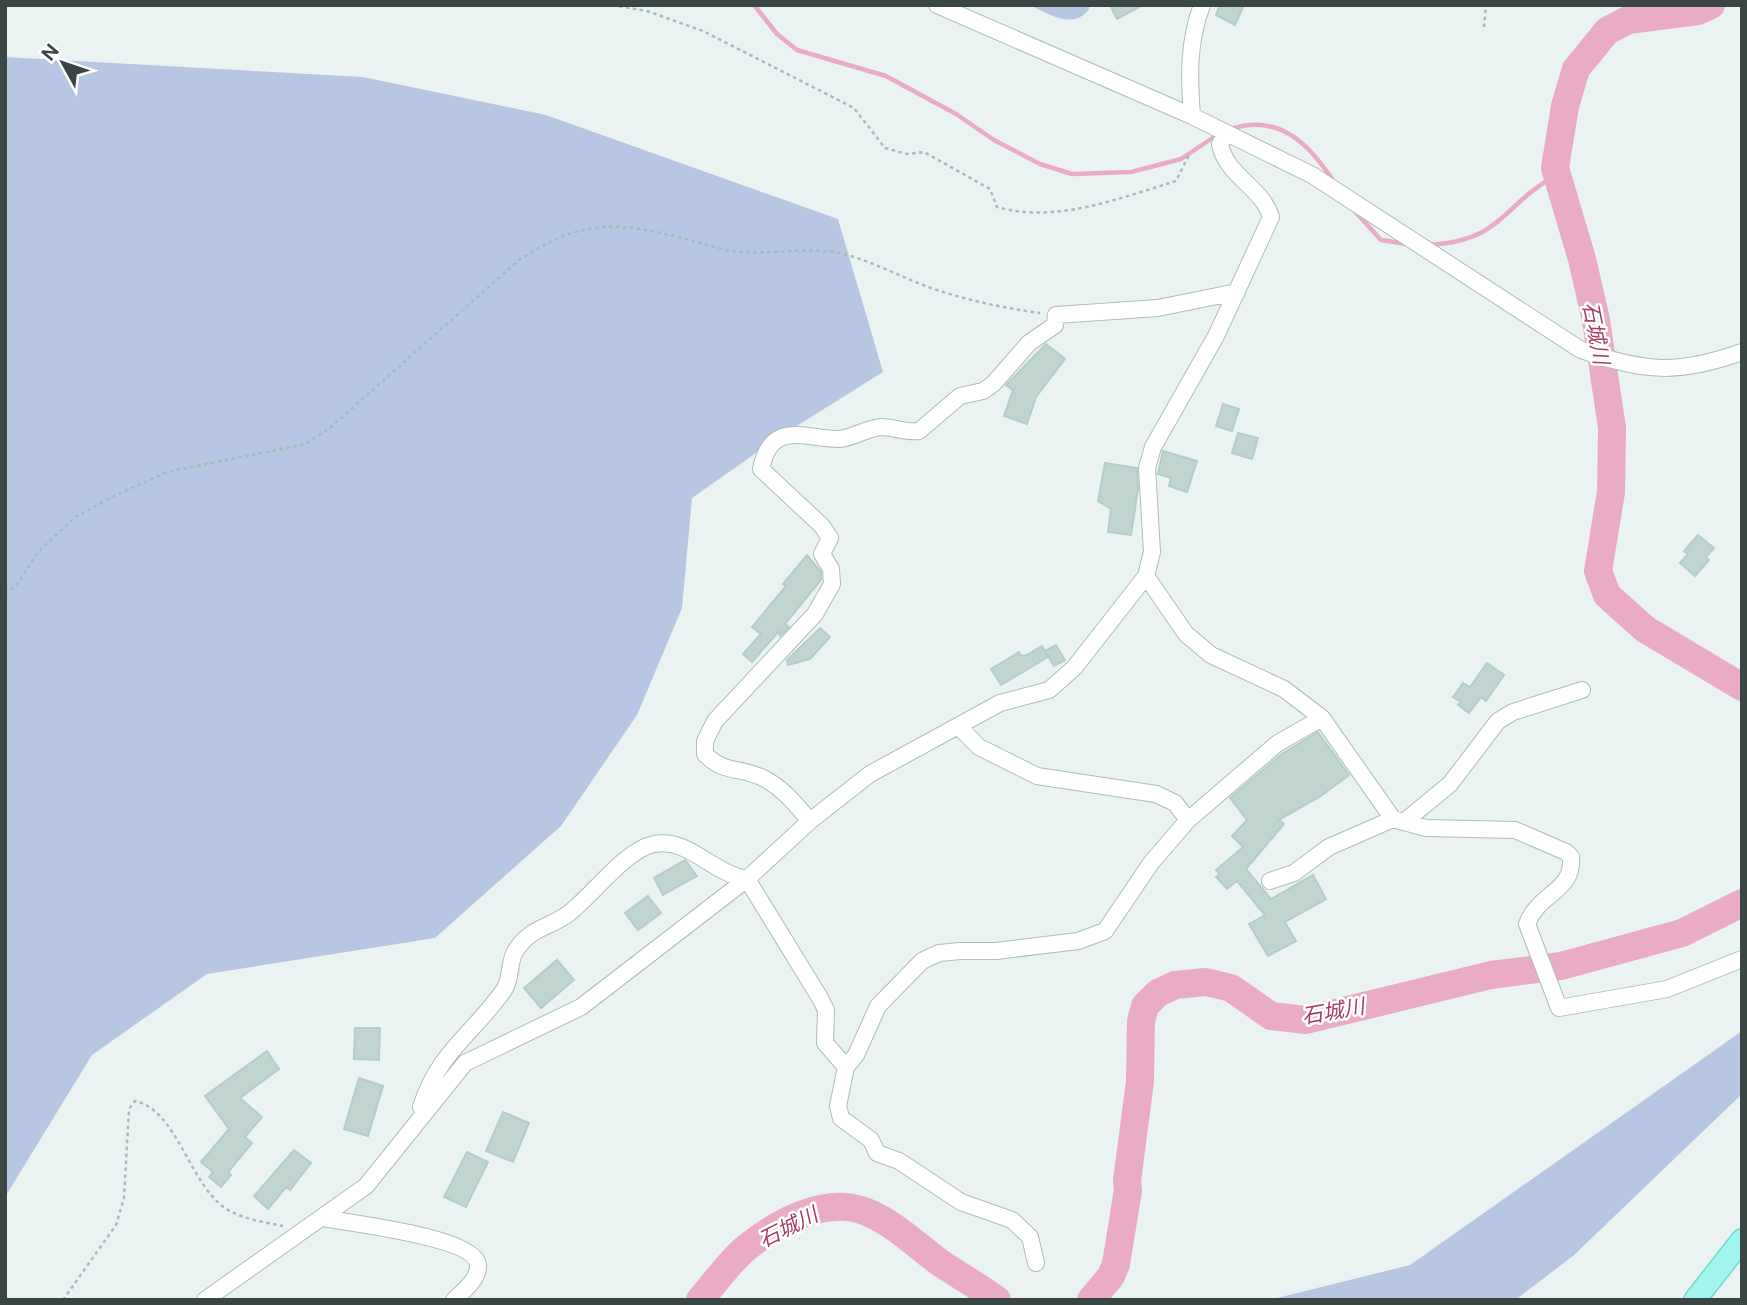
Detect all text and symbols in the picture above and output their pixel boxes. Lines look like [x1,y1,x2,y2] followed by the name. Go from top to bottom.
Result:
[28,28,98,98] north arrow
[37,39,63,65] text: N
[1578,300,1615,368] water label: 石城川
[1300,993,1368,1029] water label: 石城川
[754,1201,824,1252] water label: 石城川

